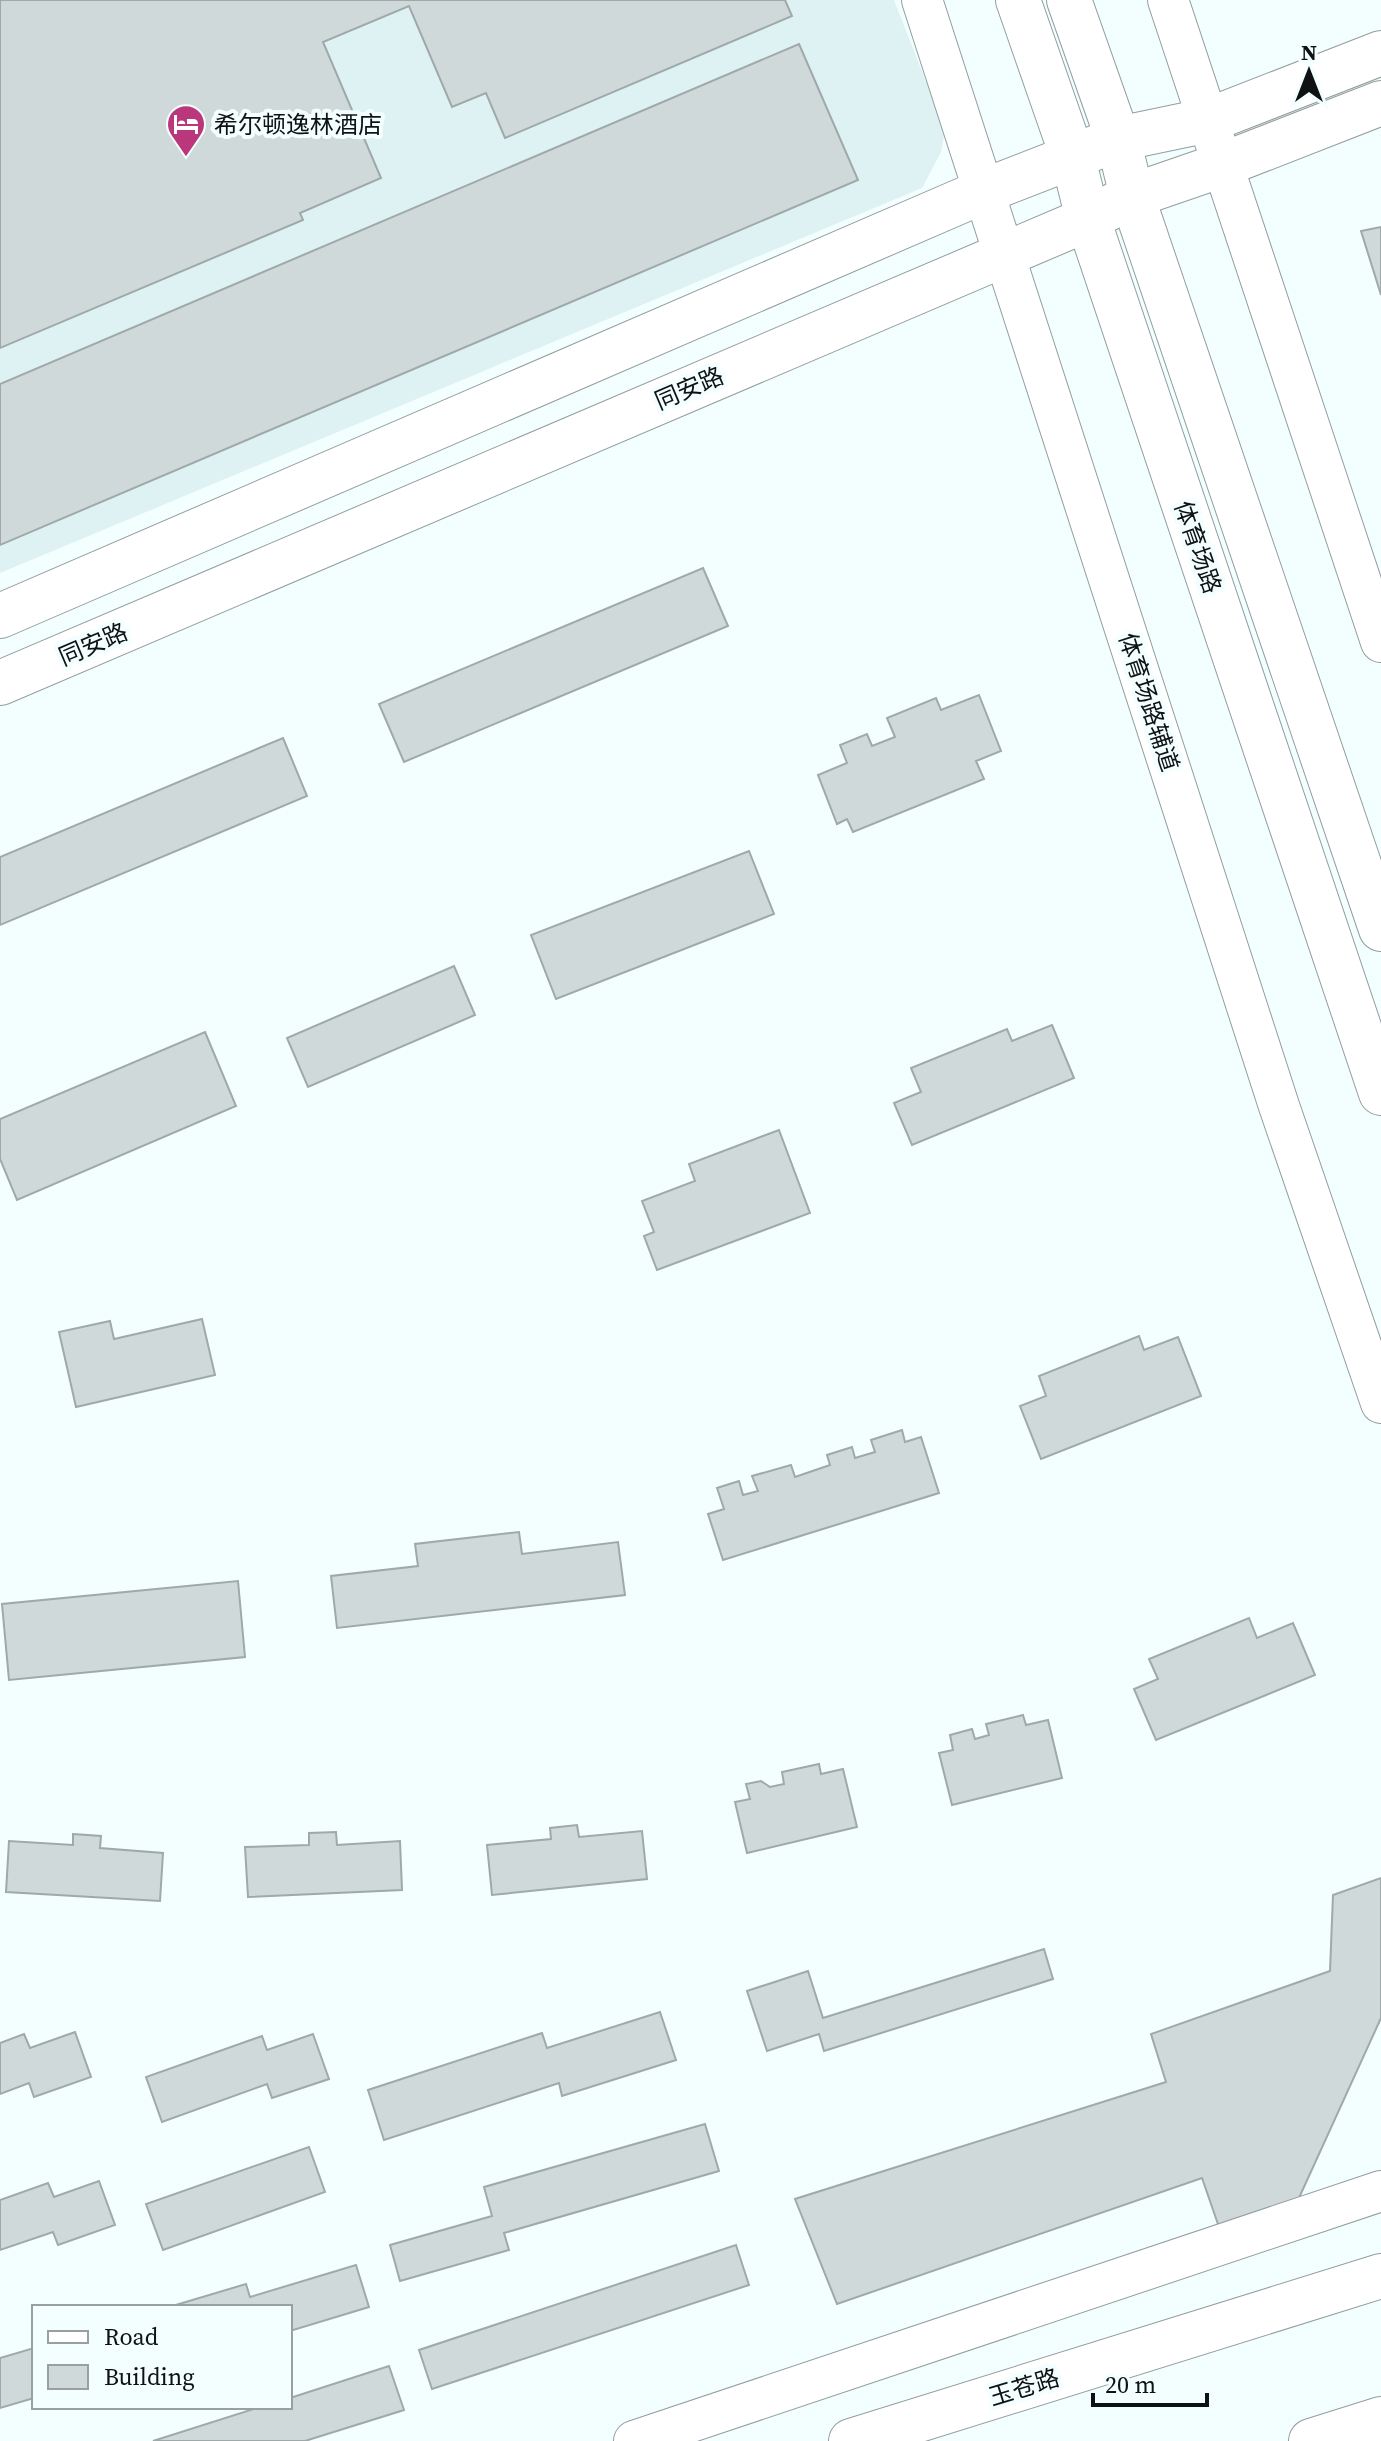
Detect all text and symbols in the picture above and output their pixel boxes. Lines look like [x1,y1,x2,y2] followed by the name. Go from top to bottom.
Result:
[1269,32,1349,112] north arrow
[1301,37,1317,67] text: N
[165,103,207,158] hotel icon: 希尔顿逸林酒店
[214,108,382,141] place label: 希尔顿逸林酒店
[649,359,729,417] street label: 同安路
[1167,496,1229,598] street label: 体育场路
[53,615,133,673] street label: 同安路
[1111,628,1187,776] street label: 体育场路辅道
[32,2305,292,2409] legend
[104,2320,159,2353] text: Road
[1093,2357,1207,2407] scale bar
[104,2360,195,2393] text: Building
[985,2361,1063,2413] street label: 玉苍路
[1105,2368,1156,2401] text: 20 m

